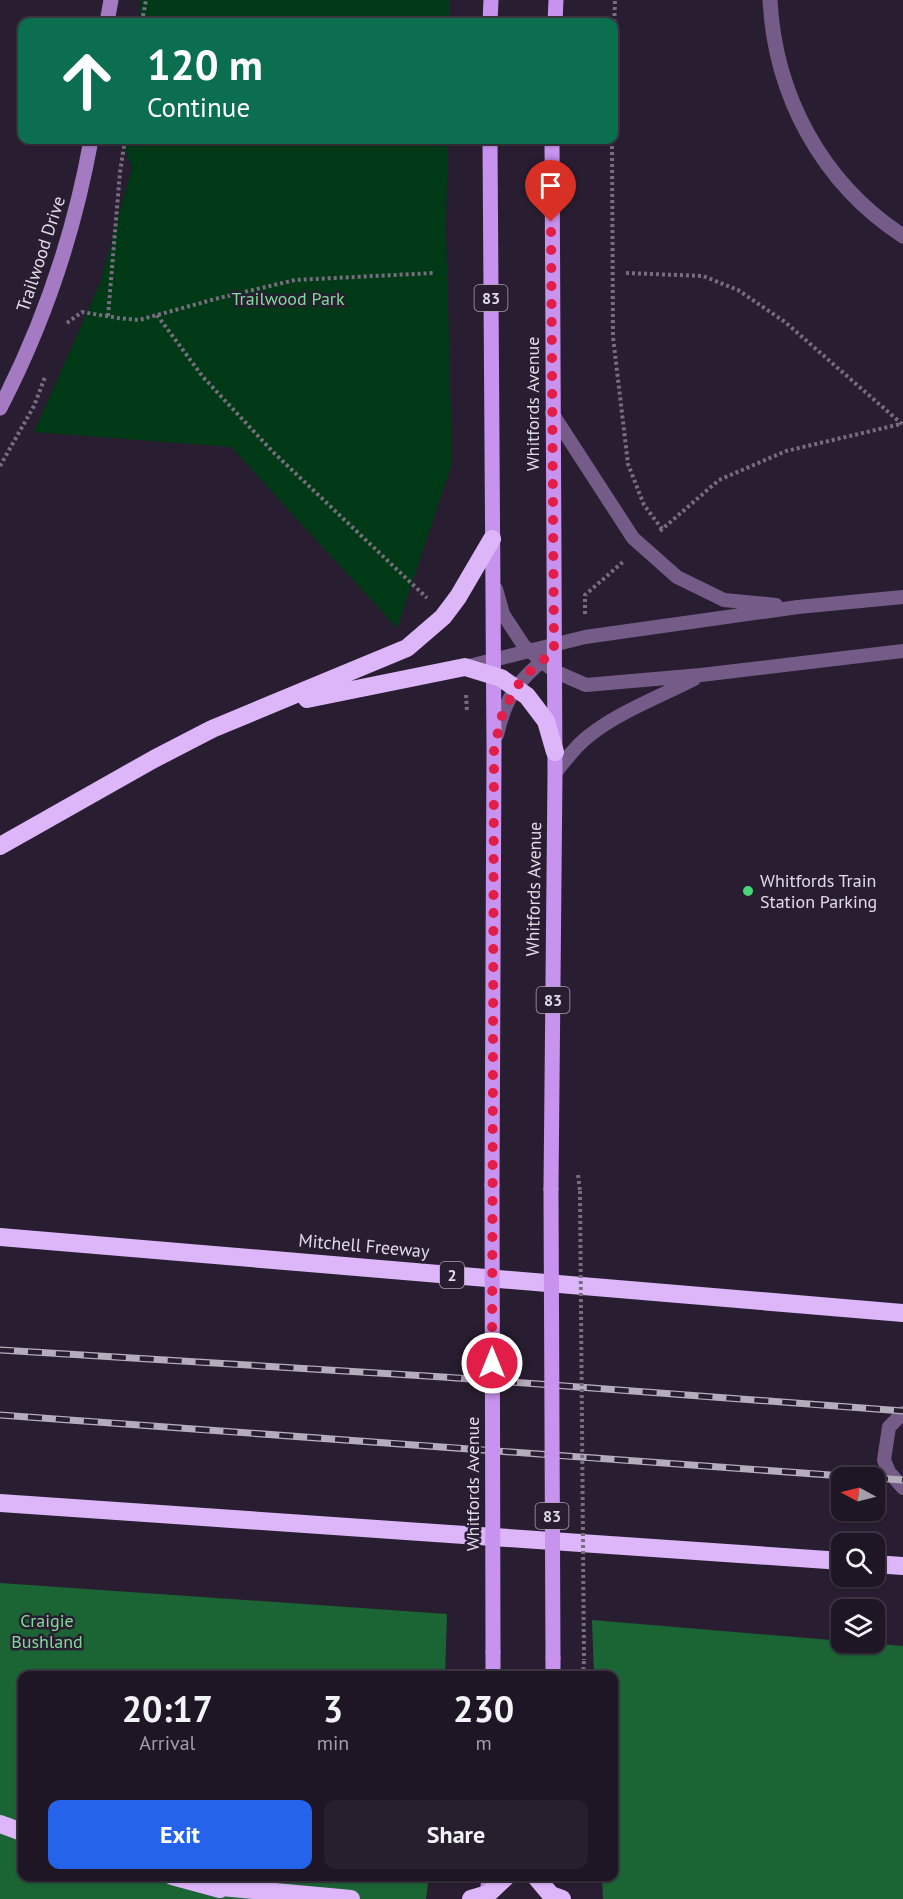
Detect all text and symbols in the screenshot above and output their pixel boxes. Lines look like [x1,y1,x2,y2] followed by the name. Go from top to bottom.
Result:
[147,37,263,92] text: 120 m
[48,42,126,120] icon: ahead
[147,90,250,124] text: Continue
[525,160,576,222] pin
[534,169,567,202] icon: arrive
[11,193,70,315] street label: Trailwood Drive
[474,285,508,311] road number: 83
[231,287,345,310] park label: Trailwood Park
[521,337,544,471] street label: Whitfords Avenue
[521,821,546,957] street label: Whitfords Avenue
[760,869,877,913] place label: Whitfords Train Station Parking
[741,884,755,898] marker: Whitfords Train Station Parking
[536,987,570,1013] road number: 83
[298,1228,431,1263] street label: Mitchell Freeway
[440,1262,464,1288] road number: 2
[460,1331,524,1395] position arrow
[461,1417,484,1551] street label: Whitfords Avenue
[831,1467,885,1521] north arrow
[831,1467,885,1653] map controls
[536,1503,568,1529] road number: 83
[831,1533,885,1587] button: search
[831,1599,885,1653] button: layers
[11,1609,83,1653] park label: Craigie Bushland
[122,1685,213,1732] text: 20:17
[323,1685,343,1732] text: 3
[453,1685,514,1732] text: 230
[139,1730,195,1756] text: Arrival
[317,1730,349,1756] text: min
[476,1730,492,1756] text: m
[48,1800,312,1869] button: Exit
[324,1800,588,1869] button: Share

